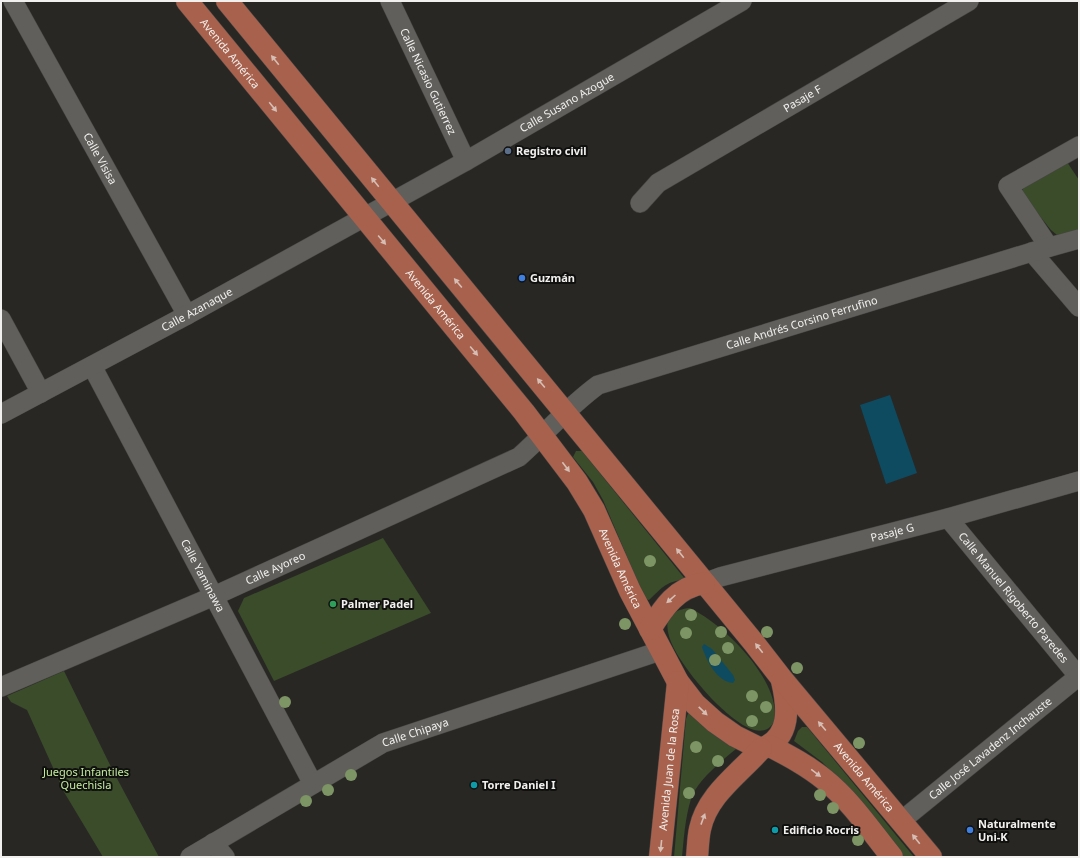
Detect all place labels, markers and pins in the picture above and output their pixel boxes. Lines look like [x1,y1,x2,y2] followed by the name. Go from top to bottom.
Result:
[516,143,587,158] place label: Registro civil
[503,146,513,156] marker: Registro civil
[530,270,575,285] place label: Guzmán
[517,273,527,283] marker: Guzmán
[341,596,413,611] place label: Palmer Padel
[328,599,338,609] marker: Palmer Padel
[482,777,556,792] place label: Torre Daniel I
[469,780,479,790] marker: Torre Daniel I
[978,816,1056,844] place label: Naturalmente Uni-K
[783,822,860,837] place label: Edificio Rocris
[770,825,780,835] marker: Edificio Rocris
[965,825,975,835] marker: Naturalmente Uni-K

